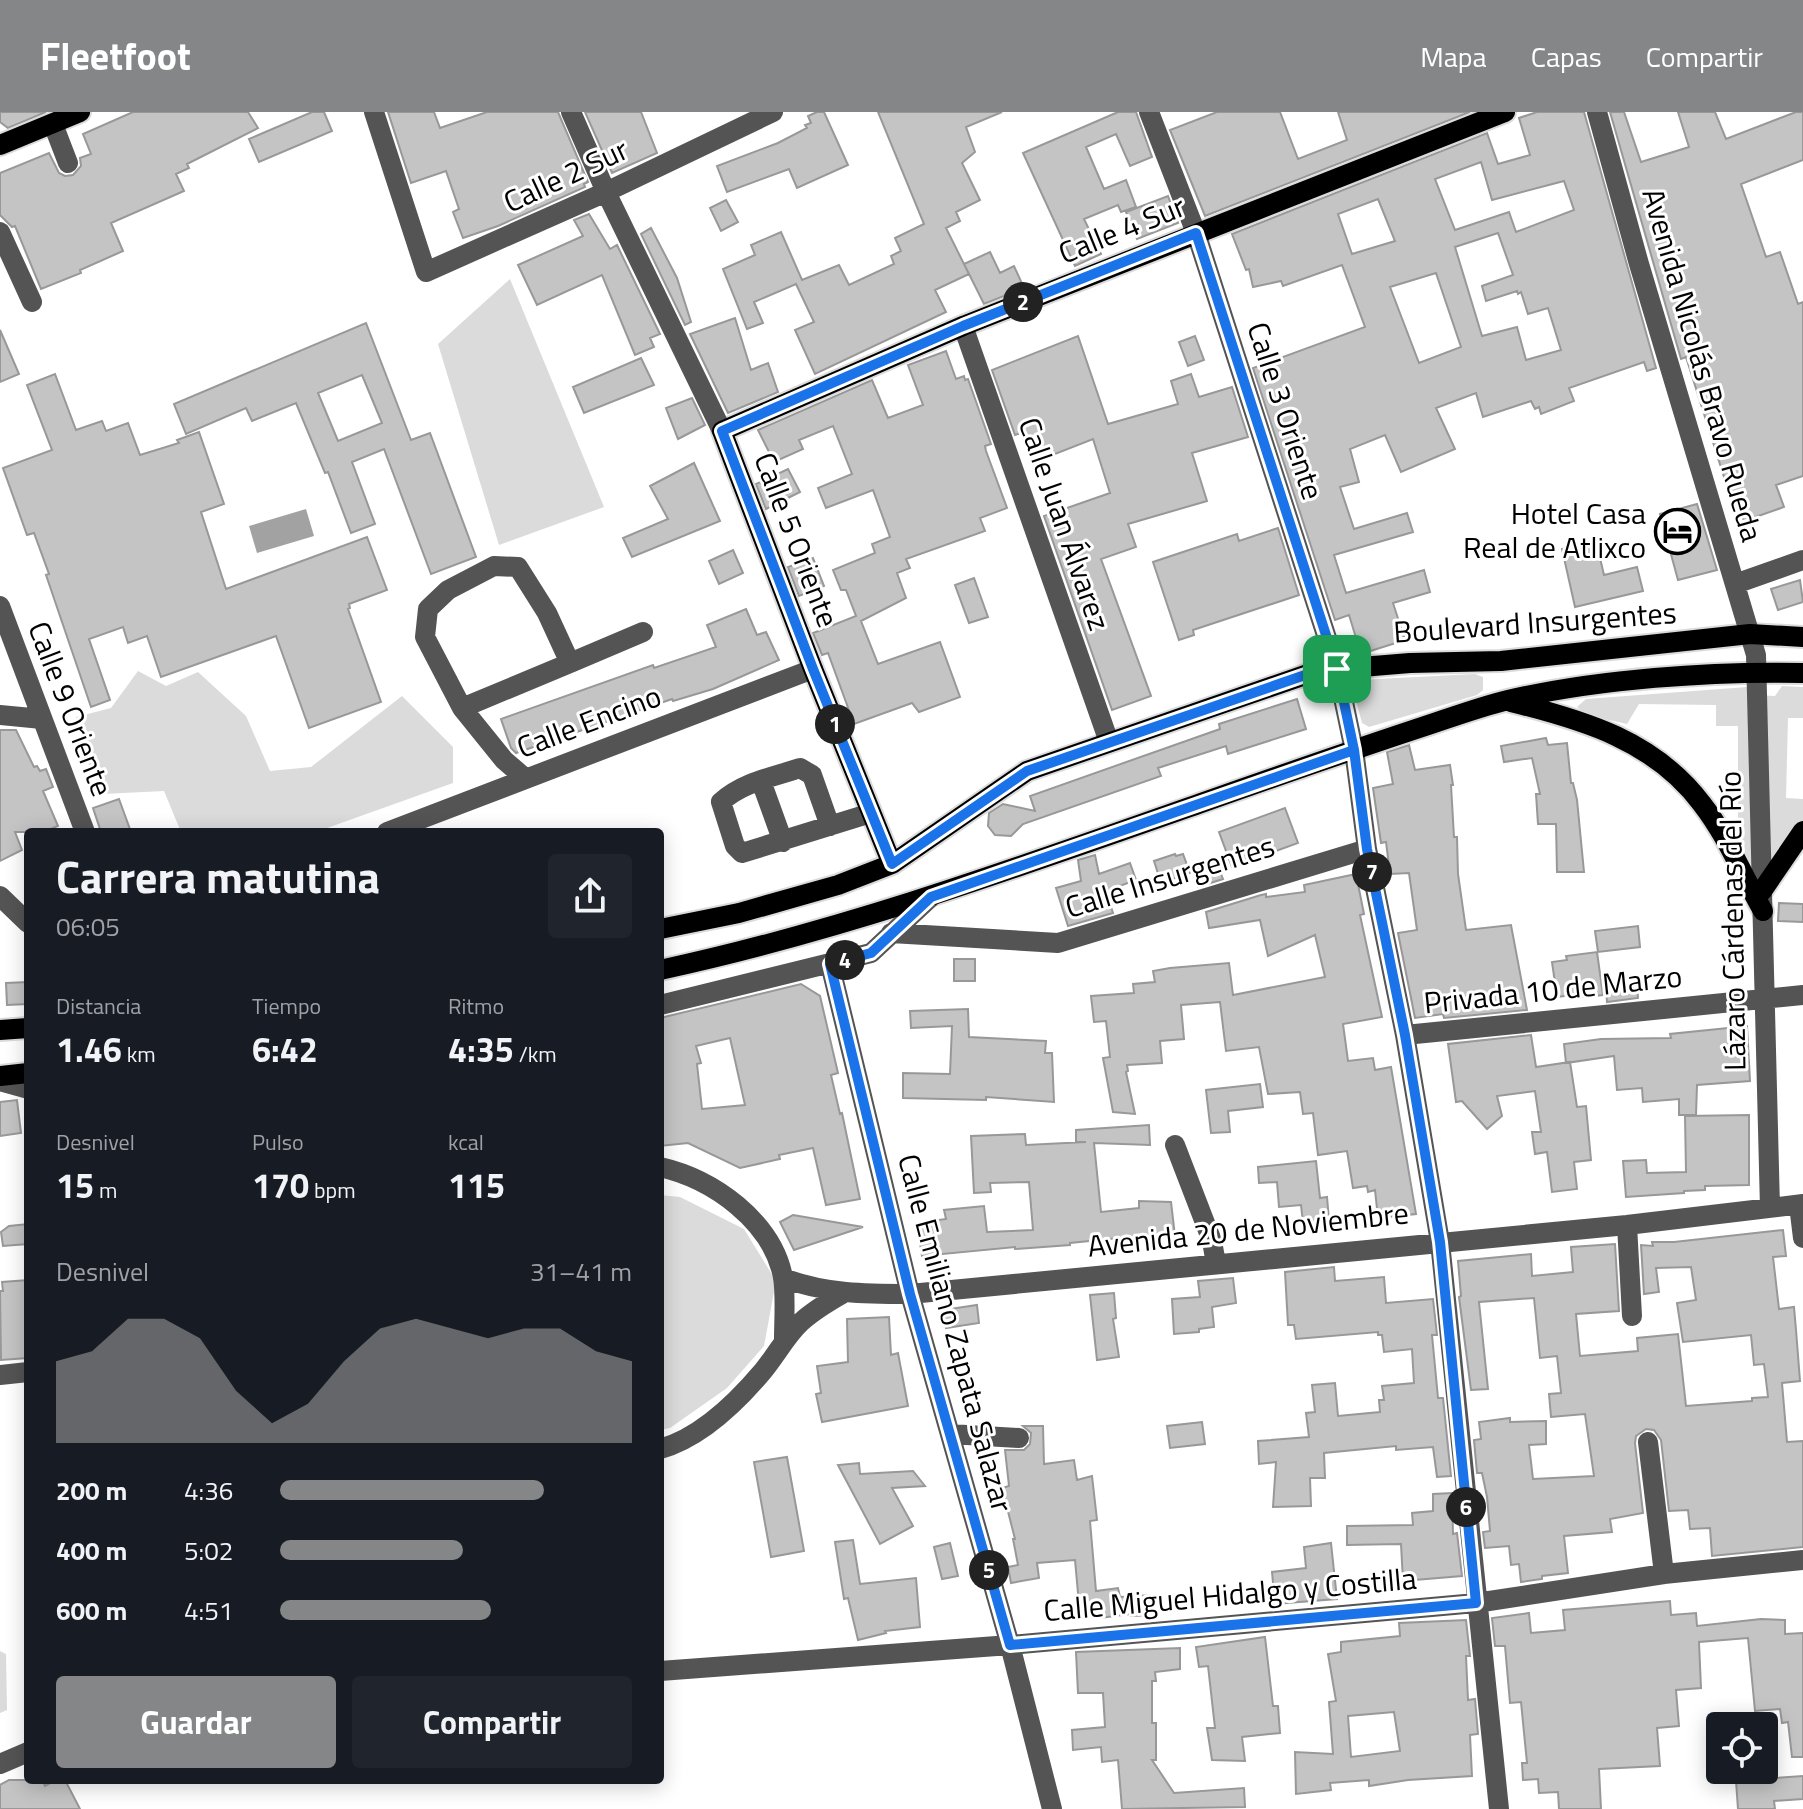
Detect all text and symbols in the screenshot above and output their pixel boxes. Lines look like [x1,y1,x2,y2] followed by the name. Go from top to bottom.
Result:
[40,27,191,85] text: Fleetfoot
[1420,35,1487,78] text: Mapa
[1531,35,1602,78] text: Capas
[1646,35,1763,78] text: Compartir
[496,126,636,224] street label: Calle 2 Sur
[1051,183,1192,275] street label: Calle 4 Sur
[1630,183,1775,547] street label: Avenida Nicolás Bravo Rueda
[1003,282,1043,322] pin: 2
[1017,285,1029,319] text: 2
[1236,316,1336,505] street label: Calle 3 Oriente
[1007,411,1123,636] street label: Calle Juan Álvarez
[742,446,851,634] street label: Calle 5 Oriente
[1463,490,1646,570] place label: Hotel Casa Real de Atlixco
[1653,507,1701,555] hotel icon: Hotel Casa Real de Atlixco
[1392,589,1678,655] street label: Boulevard Insurgentes
[16,615,125,803] street label: Calle 9 Oriente
[1303,635,1371,703] pin
[1315,647,1359,691] icon: arrive
[510,672,667,770] street label: Calle Encino
[815,704,855,744] pin: 1
[829,707,841,741] text: 1
[1706,771,1758,1071] street label: Lázaro Cárdenas del Río
[1059,822,1280,930] street label: Calle Insurgentes
[56,843,380,910] text: Carrera matutina
[1352,852,1392,892] pin: 7
[548,854,632,938] button: share
[1366,855,1378,889] text: 7
[56,907,120,946] text: 06:05
[825,940,865,980] pin: 4
[839,943,851,977] text: 4
[1422,953,1684,1025] street label: Privada 10 de Marzo
[56,989,141,1023] text: Distancia
[252,989,321,1023] text: Tiempo
[448,989,504,1023] text: Ritmo
[56,1023,122,1075] text: 1.46
[252,1023,318,1075] text: 6:42
[448,1023,514,1075] text: 4:35
[122,1037,156,1071] text: km
[514,1037,557,1071] text: /km
[56,1125,135,1159] text: Desnivel
[252,1125,304,1159] text: Pulso
[448,1125,484,1159] text: kcal
[886,1149,1026,1517] street label: Calle Emiliano Zapata Salazar
[56,1159,94,1211] text: 15
[252,1159,309,1211] text: 170
[448,1159,505,1211] text: 115
[94,1173,117,1207] text: m
[309,1173,356,1207] text: bpm
[1085,1189,1411,1269] street label: Avenida 20 de Noviembre
[56,1252,149,1291] text: Desnivel
[530,1252,632,1291] text: 31–41 m
[56,1471,127,1510] text: 200 m
[184,1471,233,1510] text: 4:36
[1446,1487,1486,1527] pin: 6
[1460,1490,1472,1524] text: 6
[56,1531,127,1570] text: 400 m
[184,1531,233,1570] text: 5:02
[969,1550,1009,1590] pin: 5
[983,1553,995,1587] text: 5
[1042,1555,1418,1633] street label: Calle Miguel Hidalgo y Costilla
[56,1591,127,1630] text: 600 m
[184,1591,233,1630] text: 4:51
[56,1676,336,1768] button: Guardar
[352,1676,632,1768] button: Compartir
[1706,1712,1778,1784] map controls
[1706,1712,1778,1784] button: locate

